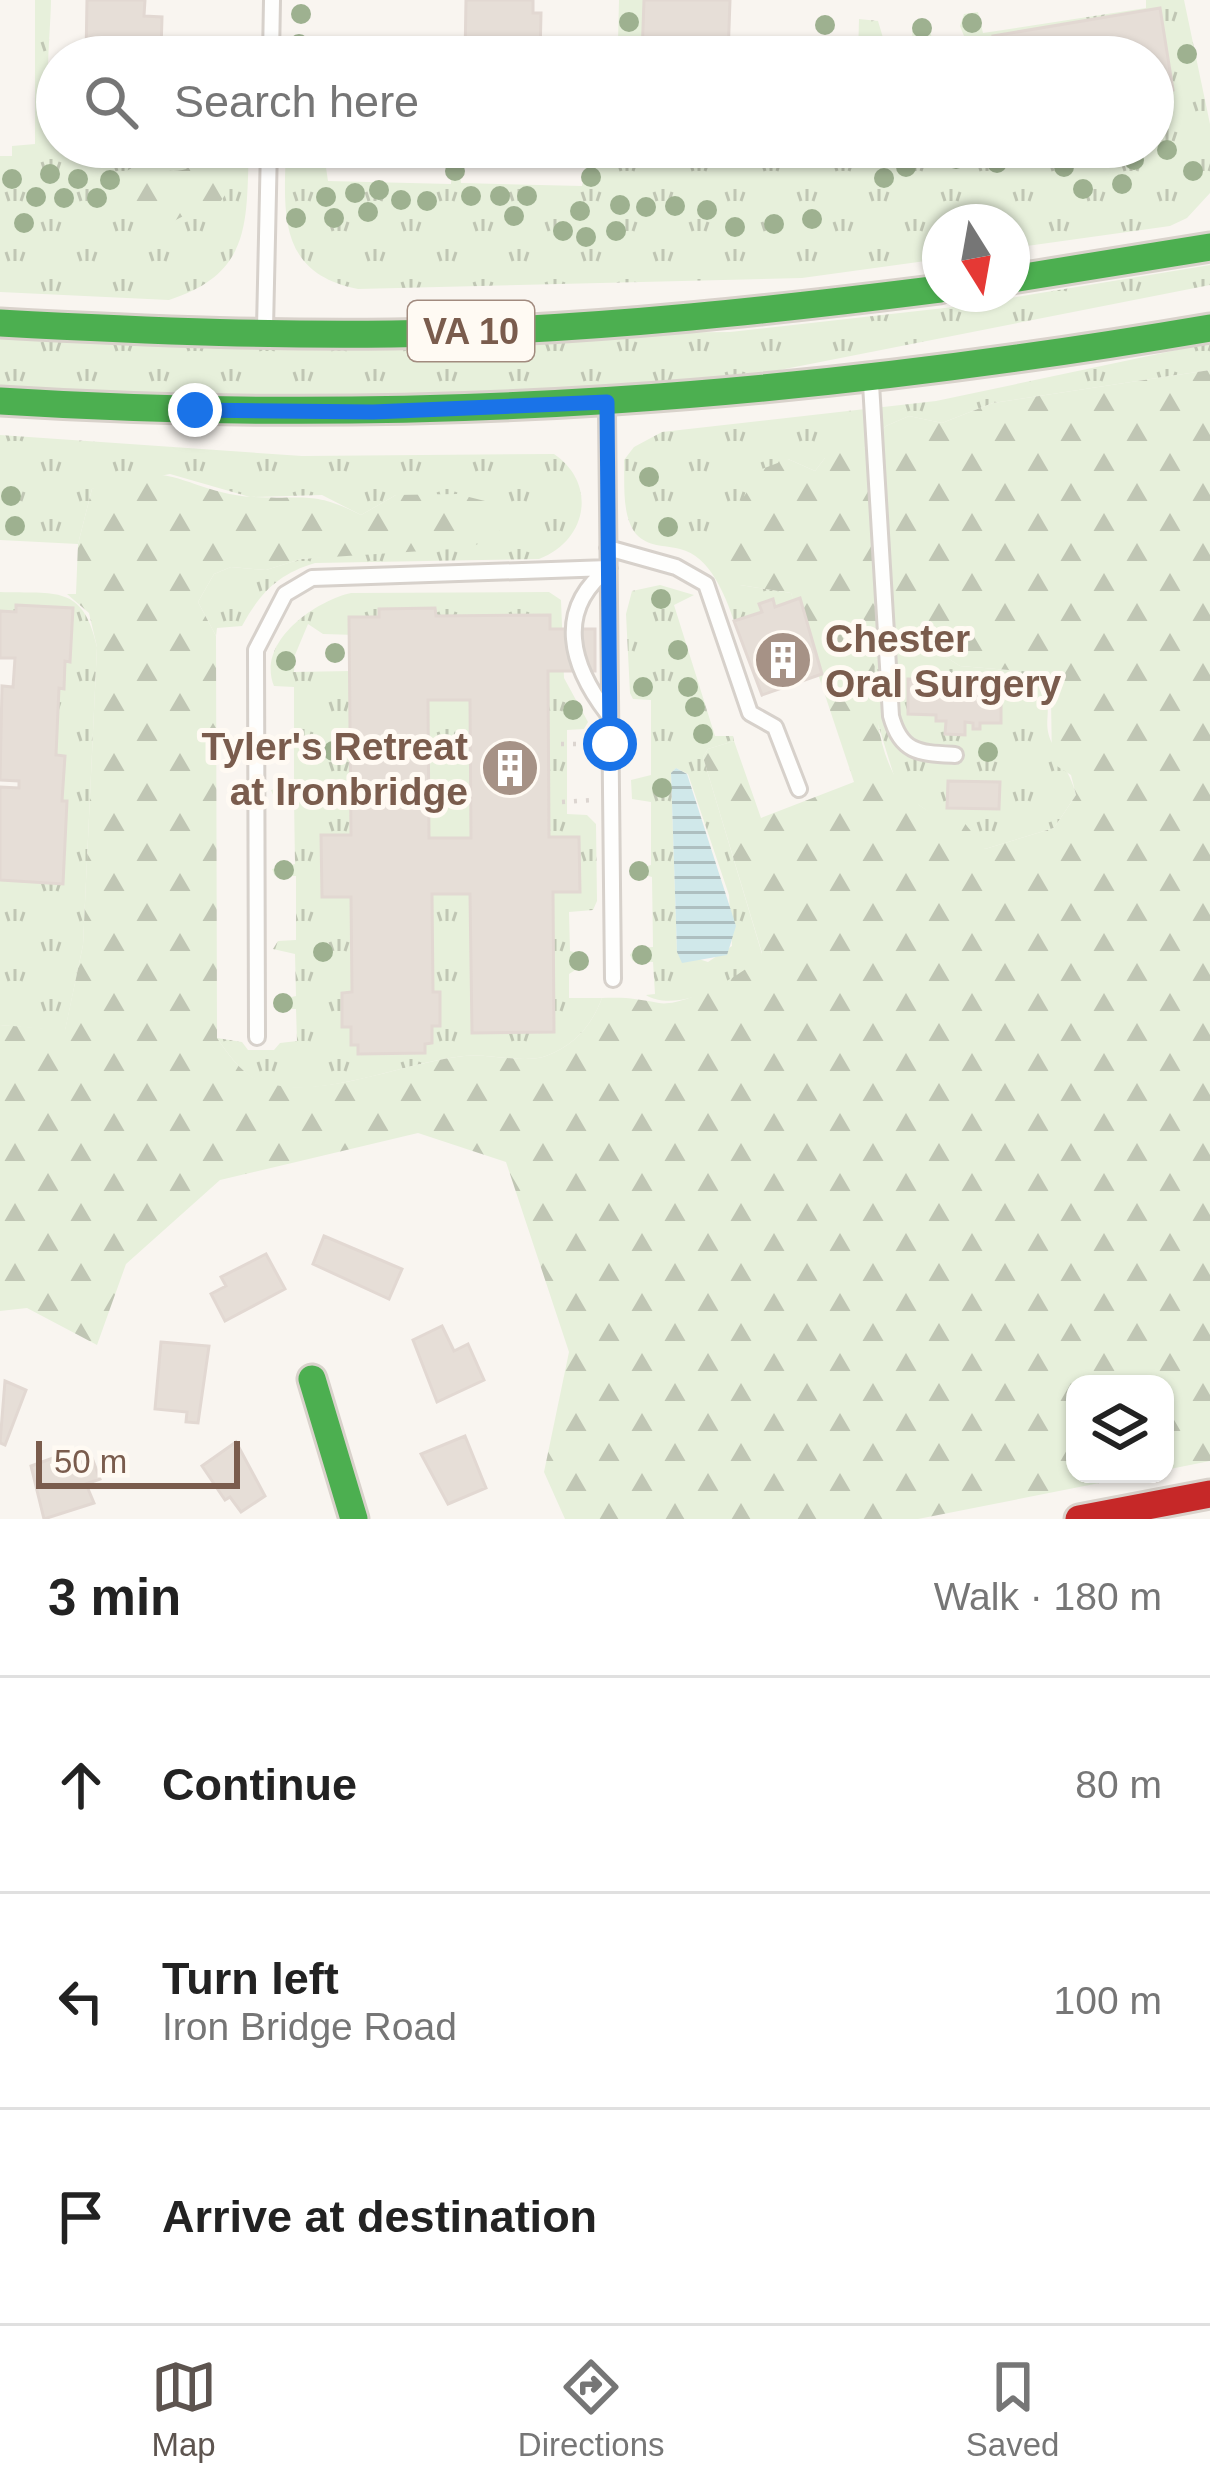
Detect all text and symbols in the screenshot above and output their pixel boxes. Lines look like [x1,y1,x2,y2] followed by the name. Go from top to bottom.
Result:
[36,36,1174,168] search box
[78,69,144,135] icon: search
[174,76,419,127] text: Search here
[922,204,1030,312] north arrow
[408,301,534,361] road number: VA 10
[168,383,222,437] route end
[825,617,1062,705] place label: Chester Oral Surgery
[752,629,814,691] building icon: Chester Oral Surgery
[583,717,637,771] route start
[201,725,468,813] place label: Tyler's Retreat at Ironbridge
[479,737,541,799] building icon: Tyler's Retreat at Ironbridge
[1066,1375,1174,1483] map controls
[1066,1375,1174,1483] button: layers
[36,1435,240,1488] scale bar
[54,1443,127,1480] text: 50 m
[48,1569,181,1626] text: 3 min
[934,1575,1162,1618] text: Walk · 180 m
[48,1752,114,1818] icon: ahead
[162,1759,357,1810] text: Continue
[1075,1763,1162,1806] text: 80 m
[162,1953,339,2004] text: Turn left
[48,1968,114,2034] icon: left
[1054,1979,1162,2022] text: 100 m
[162,2005,457,2048] text: Iron Bridge Road
[48,2184,114,2250] icon: arrive
[162,2191,597,2242] text: Arrive at destination
[151,2354,217,2464] tab: Map
[518,2354,665,2464] tab: Directions
[966,2354,1059,2464] tab: Saved

